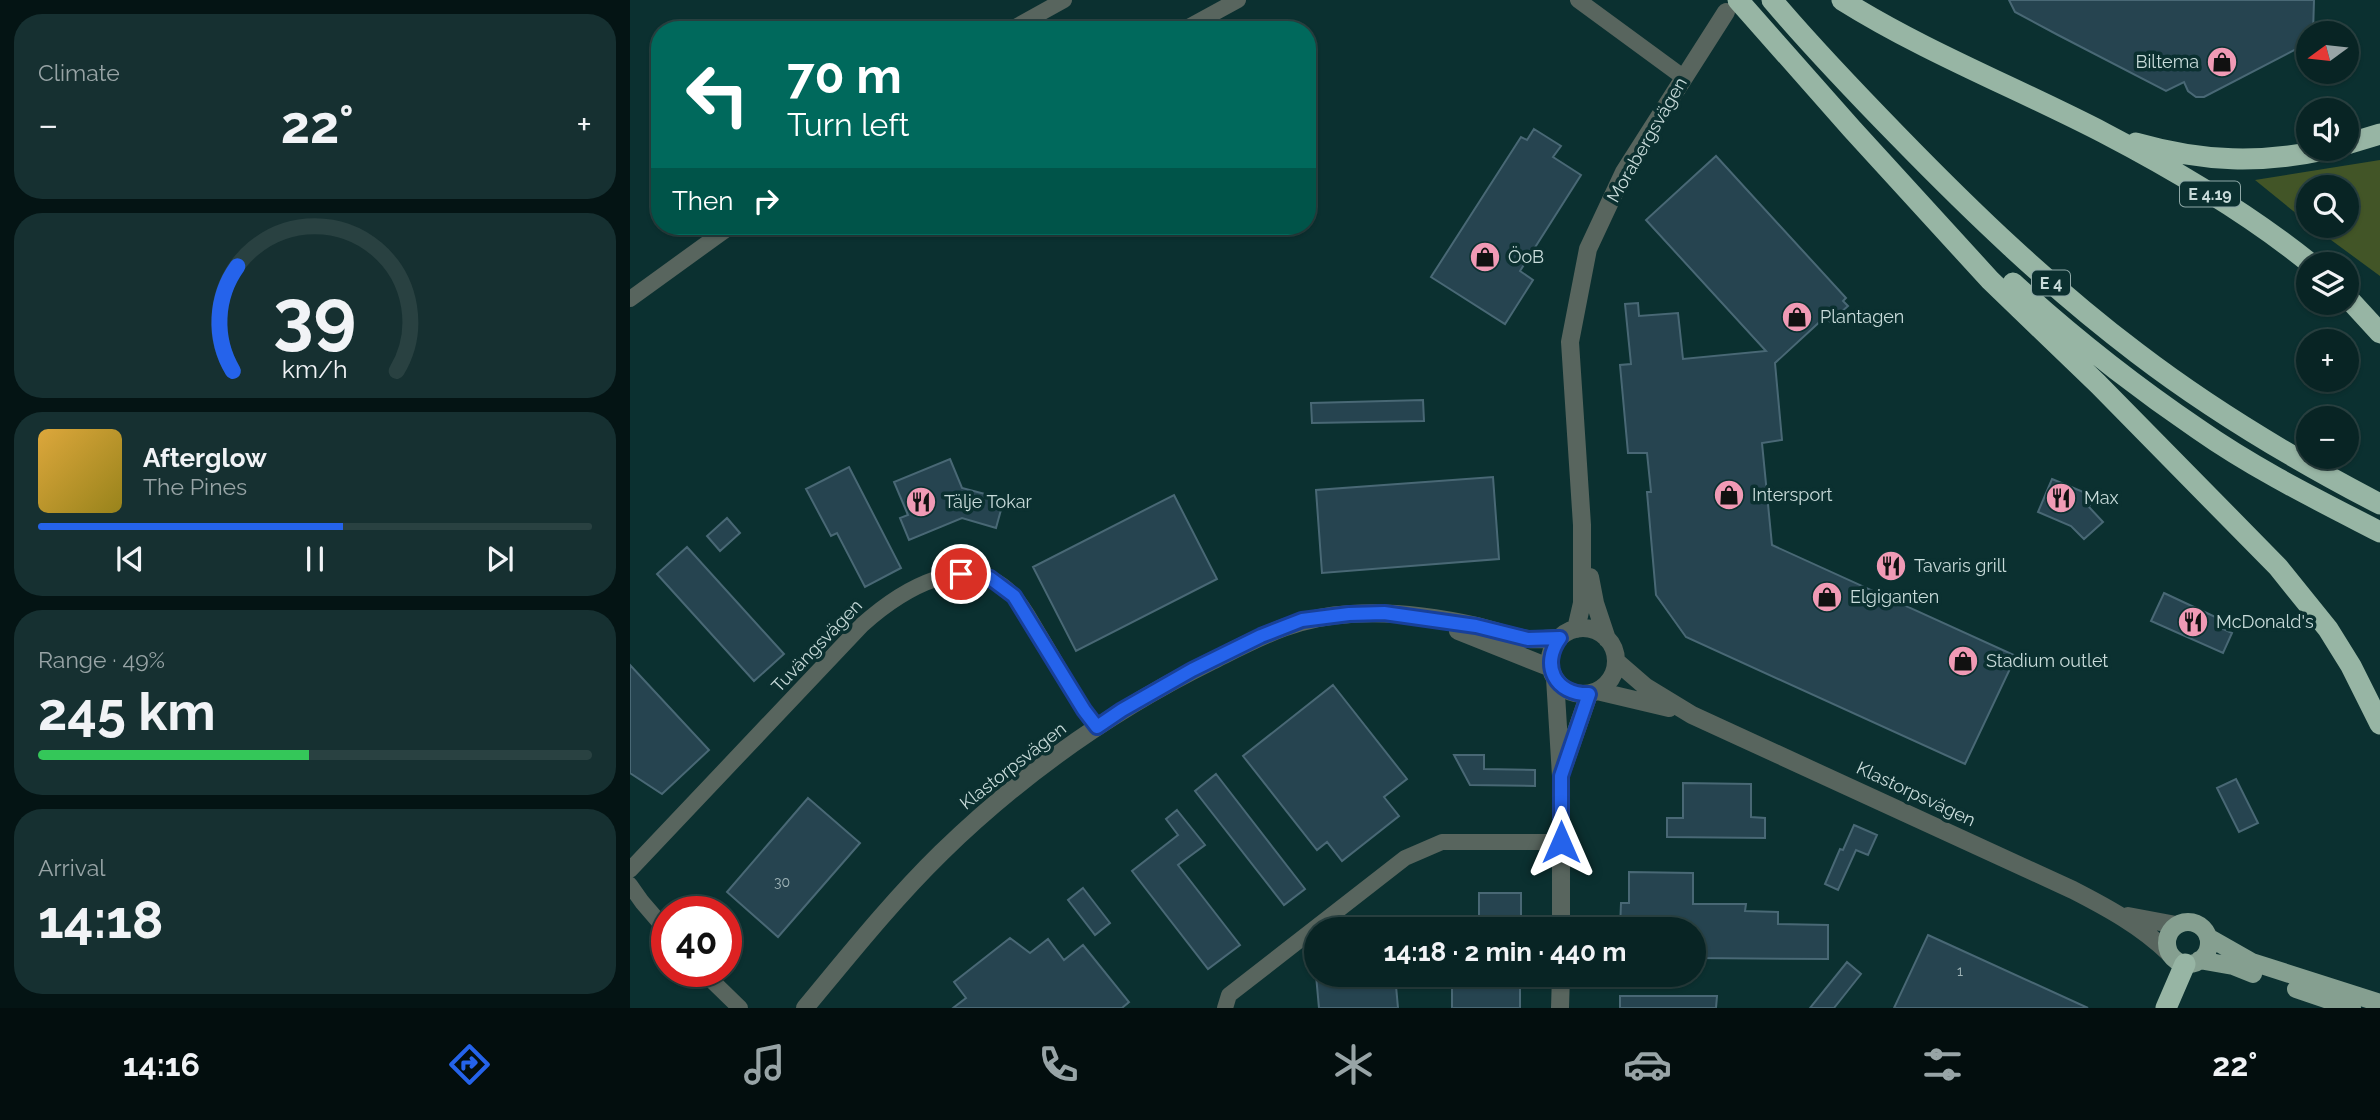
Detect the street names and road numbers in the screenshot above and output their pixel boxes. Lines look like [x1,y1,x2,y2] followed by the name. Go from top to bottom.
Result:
[1602,73,1691,206] street label: Morabergsvägen
[2180,182,2240,206] road number: E 4.19
[2032,270,2070,296] road number: E 4
[767,595,866,696] street label: Tuvängsvägen
[955,718,1070,814] street label: Klastorpsvägen
[1853,757,1979,830] street label: Klastorpsvägen

